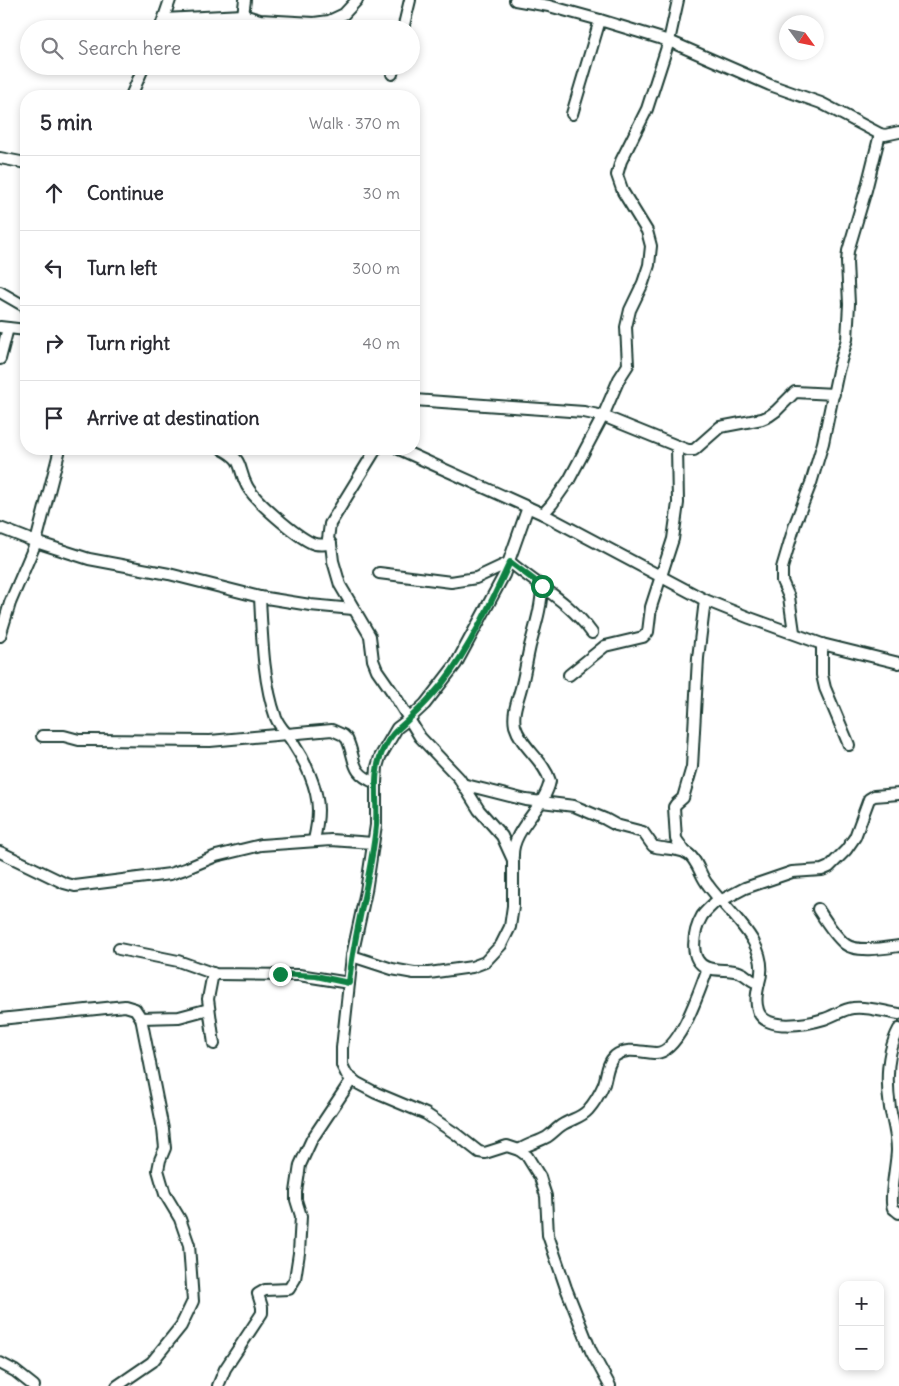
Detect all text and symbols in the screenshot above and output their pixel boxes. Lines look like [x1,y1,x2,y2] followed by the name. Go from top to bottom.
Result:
[779,15,824,60] north arrow
[20,20,420,75] search box
[38,34,66,62] icon: search
[78,36,181,60] text: Search here
[40,109,92,136] text: 5 min
[309,113,400,133] text: Walk · 370 m
[40,179,68,207] icon: ahead
[87,181,164,205] text: Continue
[363,183,400,203] text: 30 m
[40,254,68,282] icon: left
[87,256,157,280] text: Turn left
[352,258,400,278] text: 300 m
[40,329,68,357] icon: right
[87,331,170,355] text: Turn right
[362,333,400,353] text: 40 m
[40,404,68,432] icon: arrive
[87,406,260,430] text: Arrive at destination
[531,575,554,598] route start
[269,963,292,986] route end
[839,1281,884,1371] map controls
[839,1281,884,1326] button: +
[839,1326,884,1371] button: −

